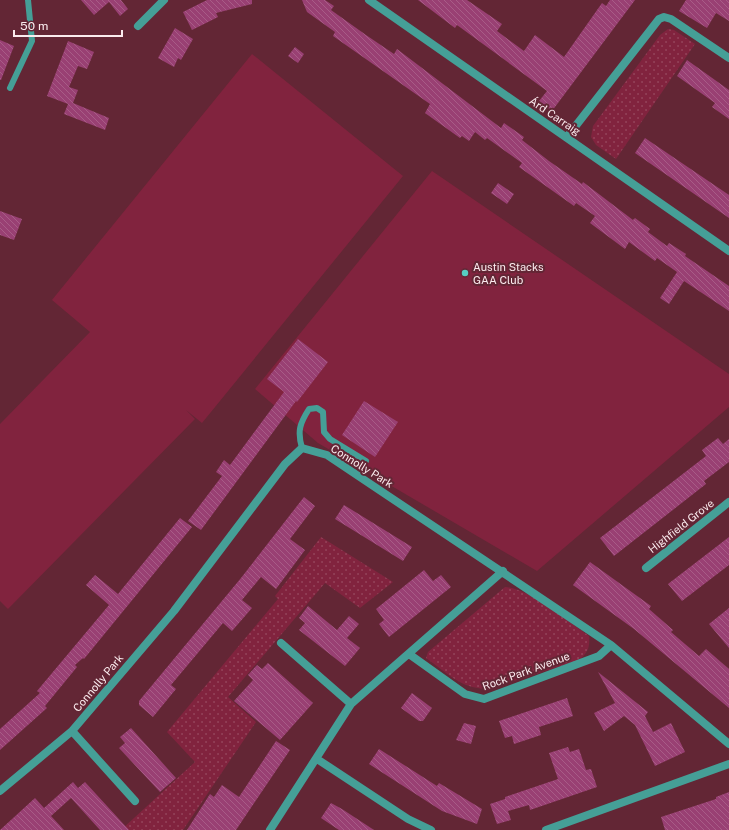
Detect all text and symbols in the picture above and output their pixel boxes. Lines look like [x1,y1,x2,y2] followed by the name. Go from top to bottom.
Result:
[14,12,122,38] scale bar
[20,19,48,33] text: 50 m
[527,94,583,138] street label: Árd Carraig
[473,261,544,286] place label: Austin Stacks GAA Club
[460,268,470,278] marker: Austin Stacks GAA Club
[329,442,395,490] street label: Connolly Park
[646,497,716,555] street label: Highfield Grove
[481,650,571,692] street label: Rock Park Avenue
[71,652,125,714] street label: Connolly Park

